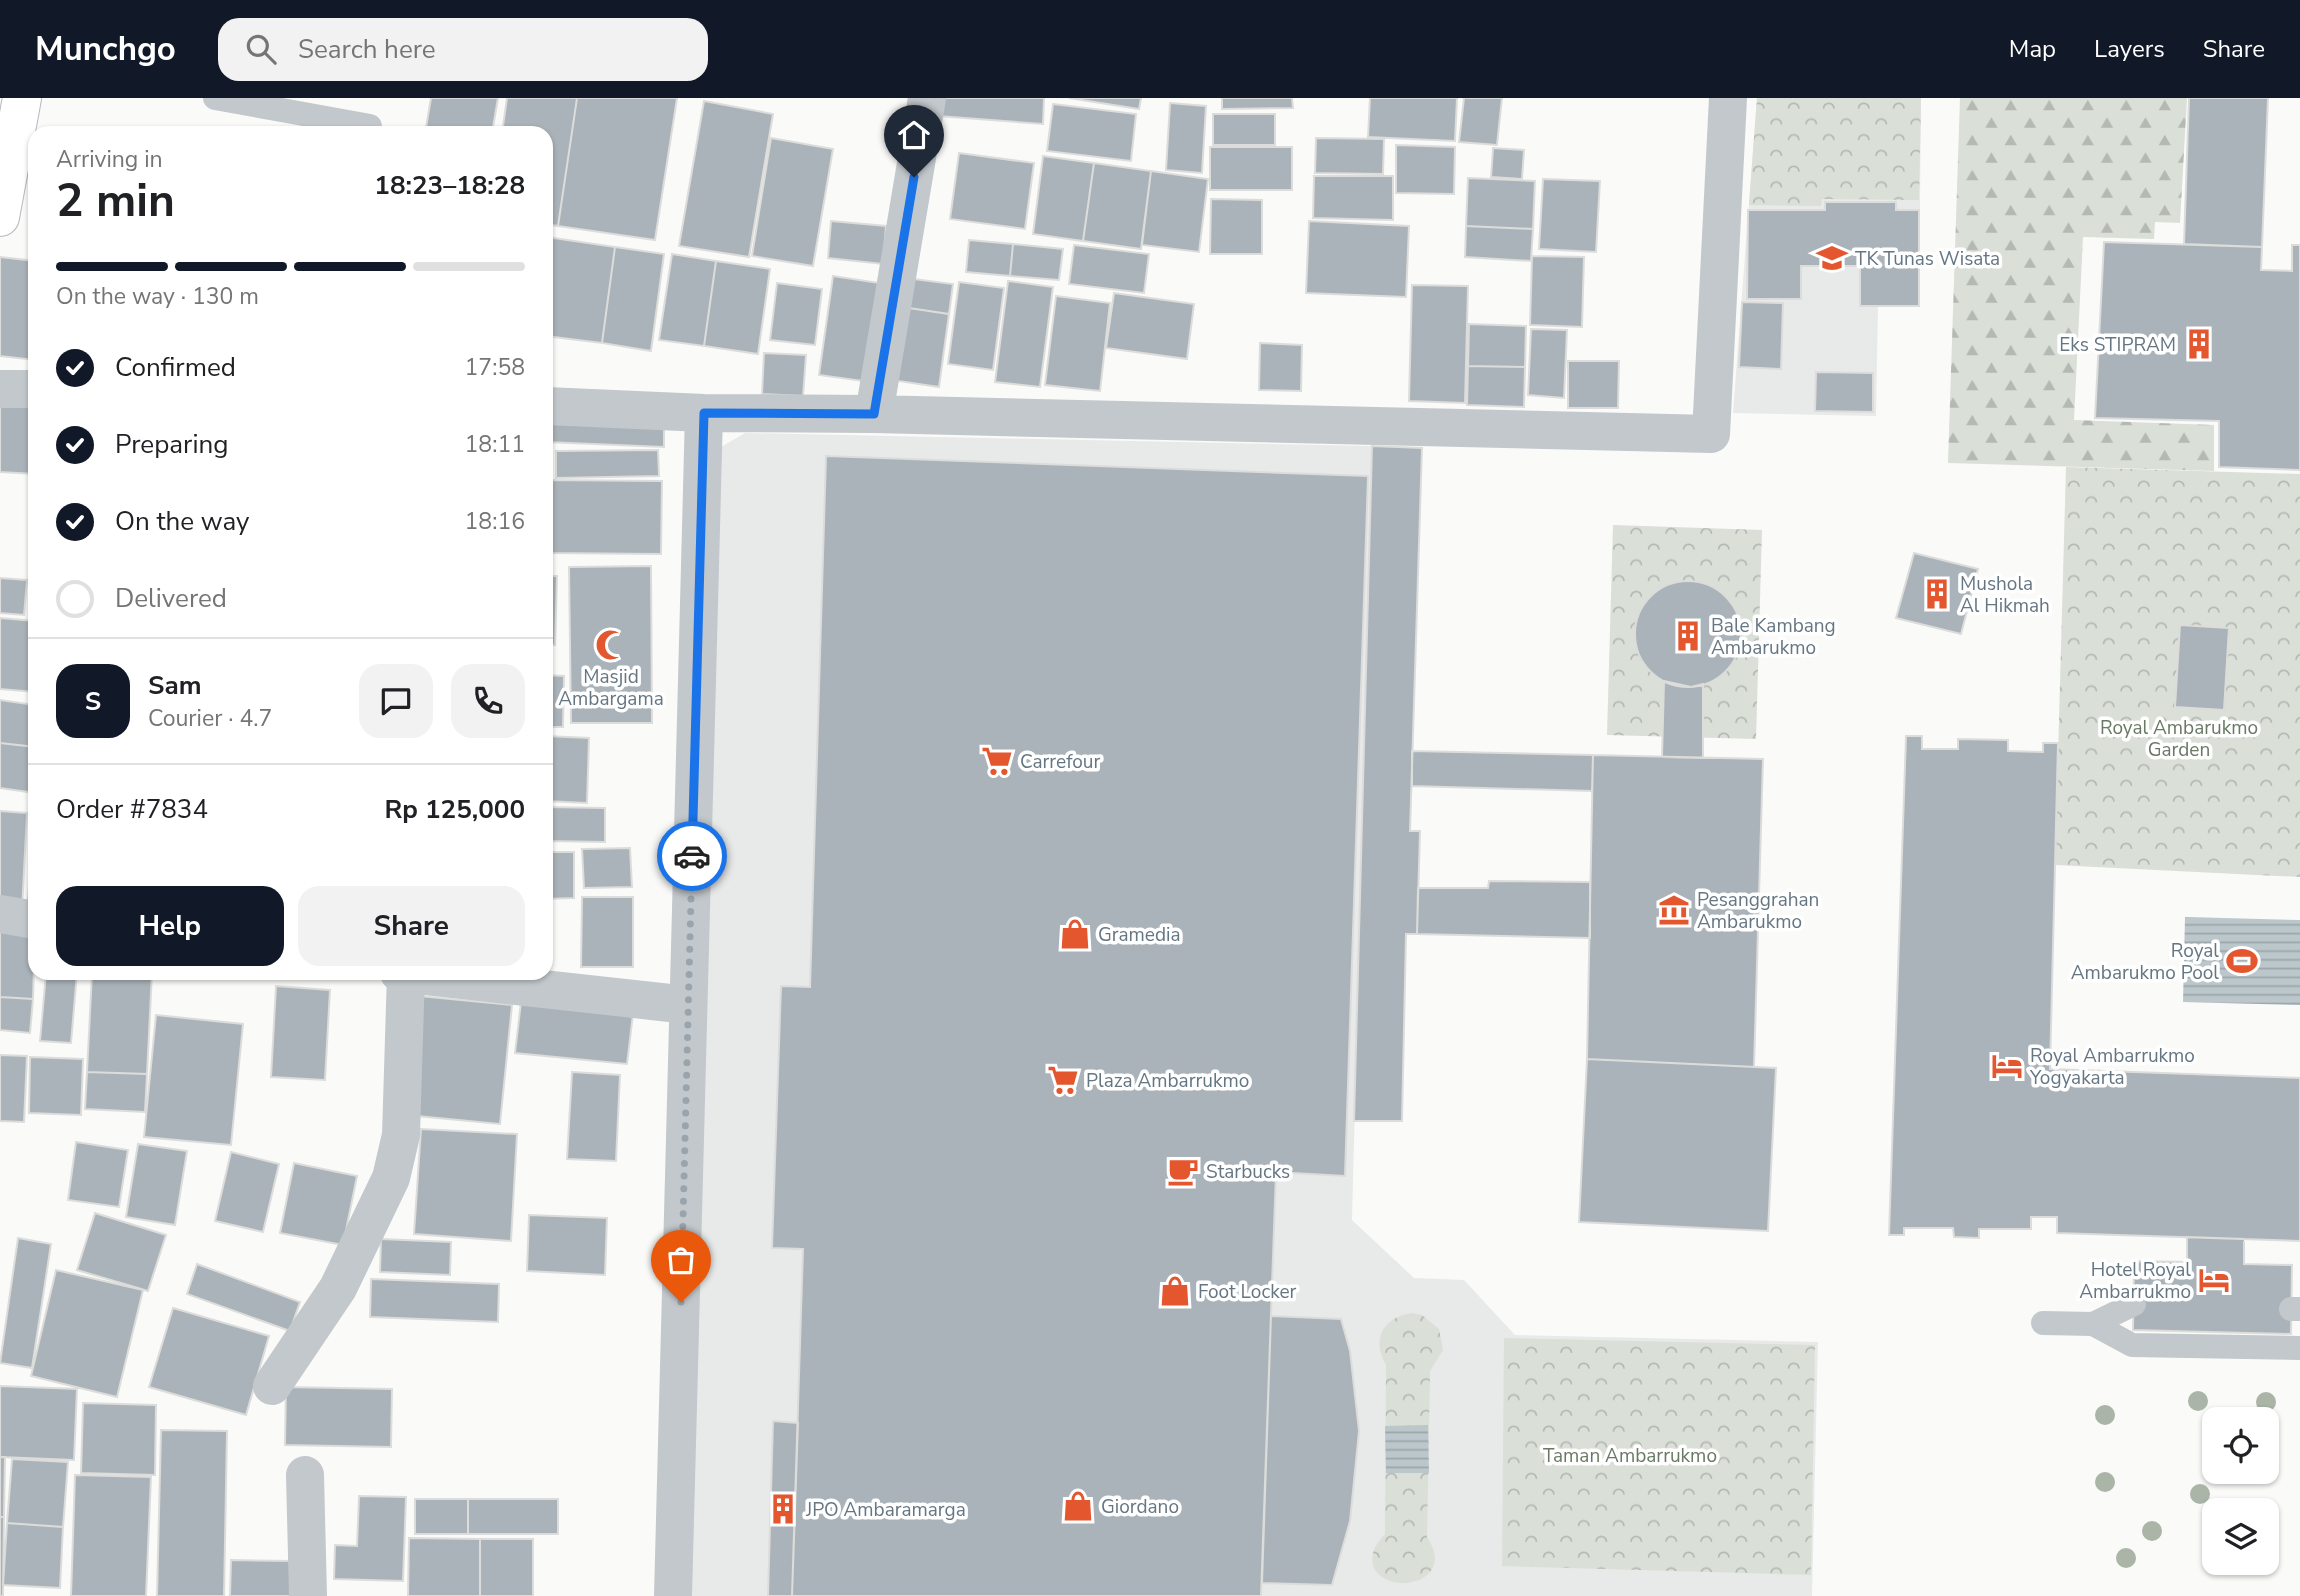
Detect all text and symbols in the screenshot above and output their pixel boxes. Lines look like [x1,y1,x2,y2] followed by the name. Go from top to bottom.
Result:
[218,18,708,81] search box
[35,27,176,72] text: Munchgo
[242,30,280,68] icon: search
[298,32,436,67] text: Search here
[2009,33,2056,65] text: Map
[2094,33,2165,65] text: Layers
[2203,33,2265,65] text: Share
[884,105,944,177] pin
[895,116,933,154] icon: home
[56,144,163,175] text: Arriving in
[374,168,525,203] text: 18:23–18:28
[56,169,175,232] text: 2 min
[1815,241,1849,275] school or university icon: TK Tunas Wisata
[1855,246,2000,272] place label: TK Tunas Wisata
[56,281,259,312] text: On the way · 130 m
[2182,327,2216,361] building icon: Eks STIPRAM
[2059,332,2176,358] place label: Eks STIPRAM
[56,349,94,387] icon: check
[115,350,236,385] text: Confirmed
[465,352,525,383] text: 17:58
[56,426,94,464] icon: check
[115,427,228,462] text: Preparing
[465,429,525,460] text: 18:11
[56,503,94,541] icon: check
[115,504,249,539] text: On the way
[465,506,525,537] text: 18:16
[1960,571,2050,619] place label: Mushola Al Hikmah
[1920,577,1954,611] building icon: Mushola Al Hikmah
[115,581,227,616] text: Delivered
[1711,613,1836,661] place label: Bale Kambang Ambarukmo
[1671,619,1705,653] building icon: Bale Kambang Ambarukmo
[594,628,628,662] mosque icon: Masjid Ambargama
[359,664,433,738] button: chat
[451,664,525,738] button: phone
[558,664,664,712] place label: Masjid Ambargama
[148,668,201,703] text: Sam
[85,684,101,719] text: S
[148,703,272,734] text: Courier · 4.7
[2100,715,2258,763] park label: Royal Ambarukmo Garden
[980,744,1014,778] supermarket icon: Carrefour
[1020,749,1100,775] place label: Carrefour
[56,792,208,827] text: Order #7834
[384,792,525,827] text: Rp 125,000
[657,821,727,891] courier
[673,837,711,875] icon: car
[56,886,284,966] button: Help
[298,886,525,966] button: Share
[1697,887,1819,935] place label: Pesanggrahan Ambarukmo
[1657,893,1691,927] museum icon: Pesanggrahan Ambarukmo
[1058,917,1092,951] shop icon: Gramedia
[1098,922,1181,948] place label: Gramedia
[2071,938,2219,986] place label: Royal Ambarukmo Pool
[2225,944,2259,978] sports icon: Royal Ambarukmo Pool
[2029,1043,2195,1091] place label: Royal Ambarrukmo Yogyakarta
[1990,1049,2024,1083] hotel icon: Royal Ambarrukmo Yogyakarta
[1046,1063,1080,1097] supermarket icon: Plaza Ambarrukmo
[1086,1068,1249,1094] place label: Plaza Ambarrukmo
[1166,1154,1200,1188] cafe icon: Starbucks
[1206,1159,1290,1185] place label: Starbucks
[651,1230,711,1302] pin
[662,1241,700,1279] icon: bag
[2079,1257,2191,1305] place label: Hotel Royal Ambarrukmo
[2197,1263,2231,1297] hotel icon: Hotel Royal Ambarrukmo
[1158,1274,1192,1308] shop icon: Foot Locker
[1198,1279,1297,1305] place label: Foot Locker
[2202,1407,2279,1575] map controls
[2202,1407,2279,1484] button: locate
[1543,1443,1717,1469] park label: Taman Ambarrukmo
[1061,1489,1095,1523] shop icon: Giordano
[766,1492,800,1526] building icon: JPO Ambaramarga
[1101,1494,1179,1520] place label: Giordano
[805,1497,966,1523] place label: JPO Ambaramarga
[2202,1498,2279,1575] button: layers

